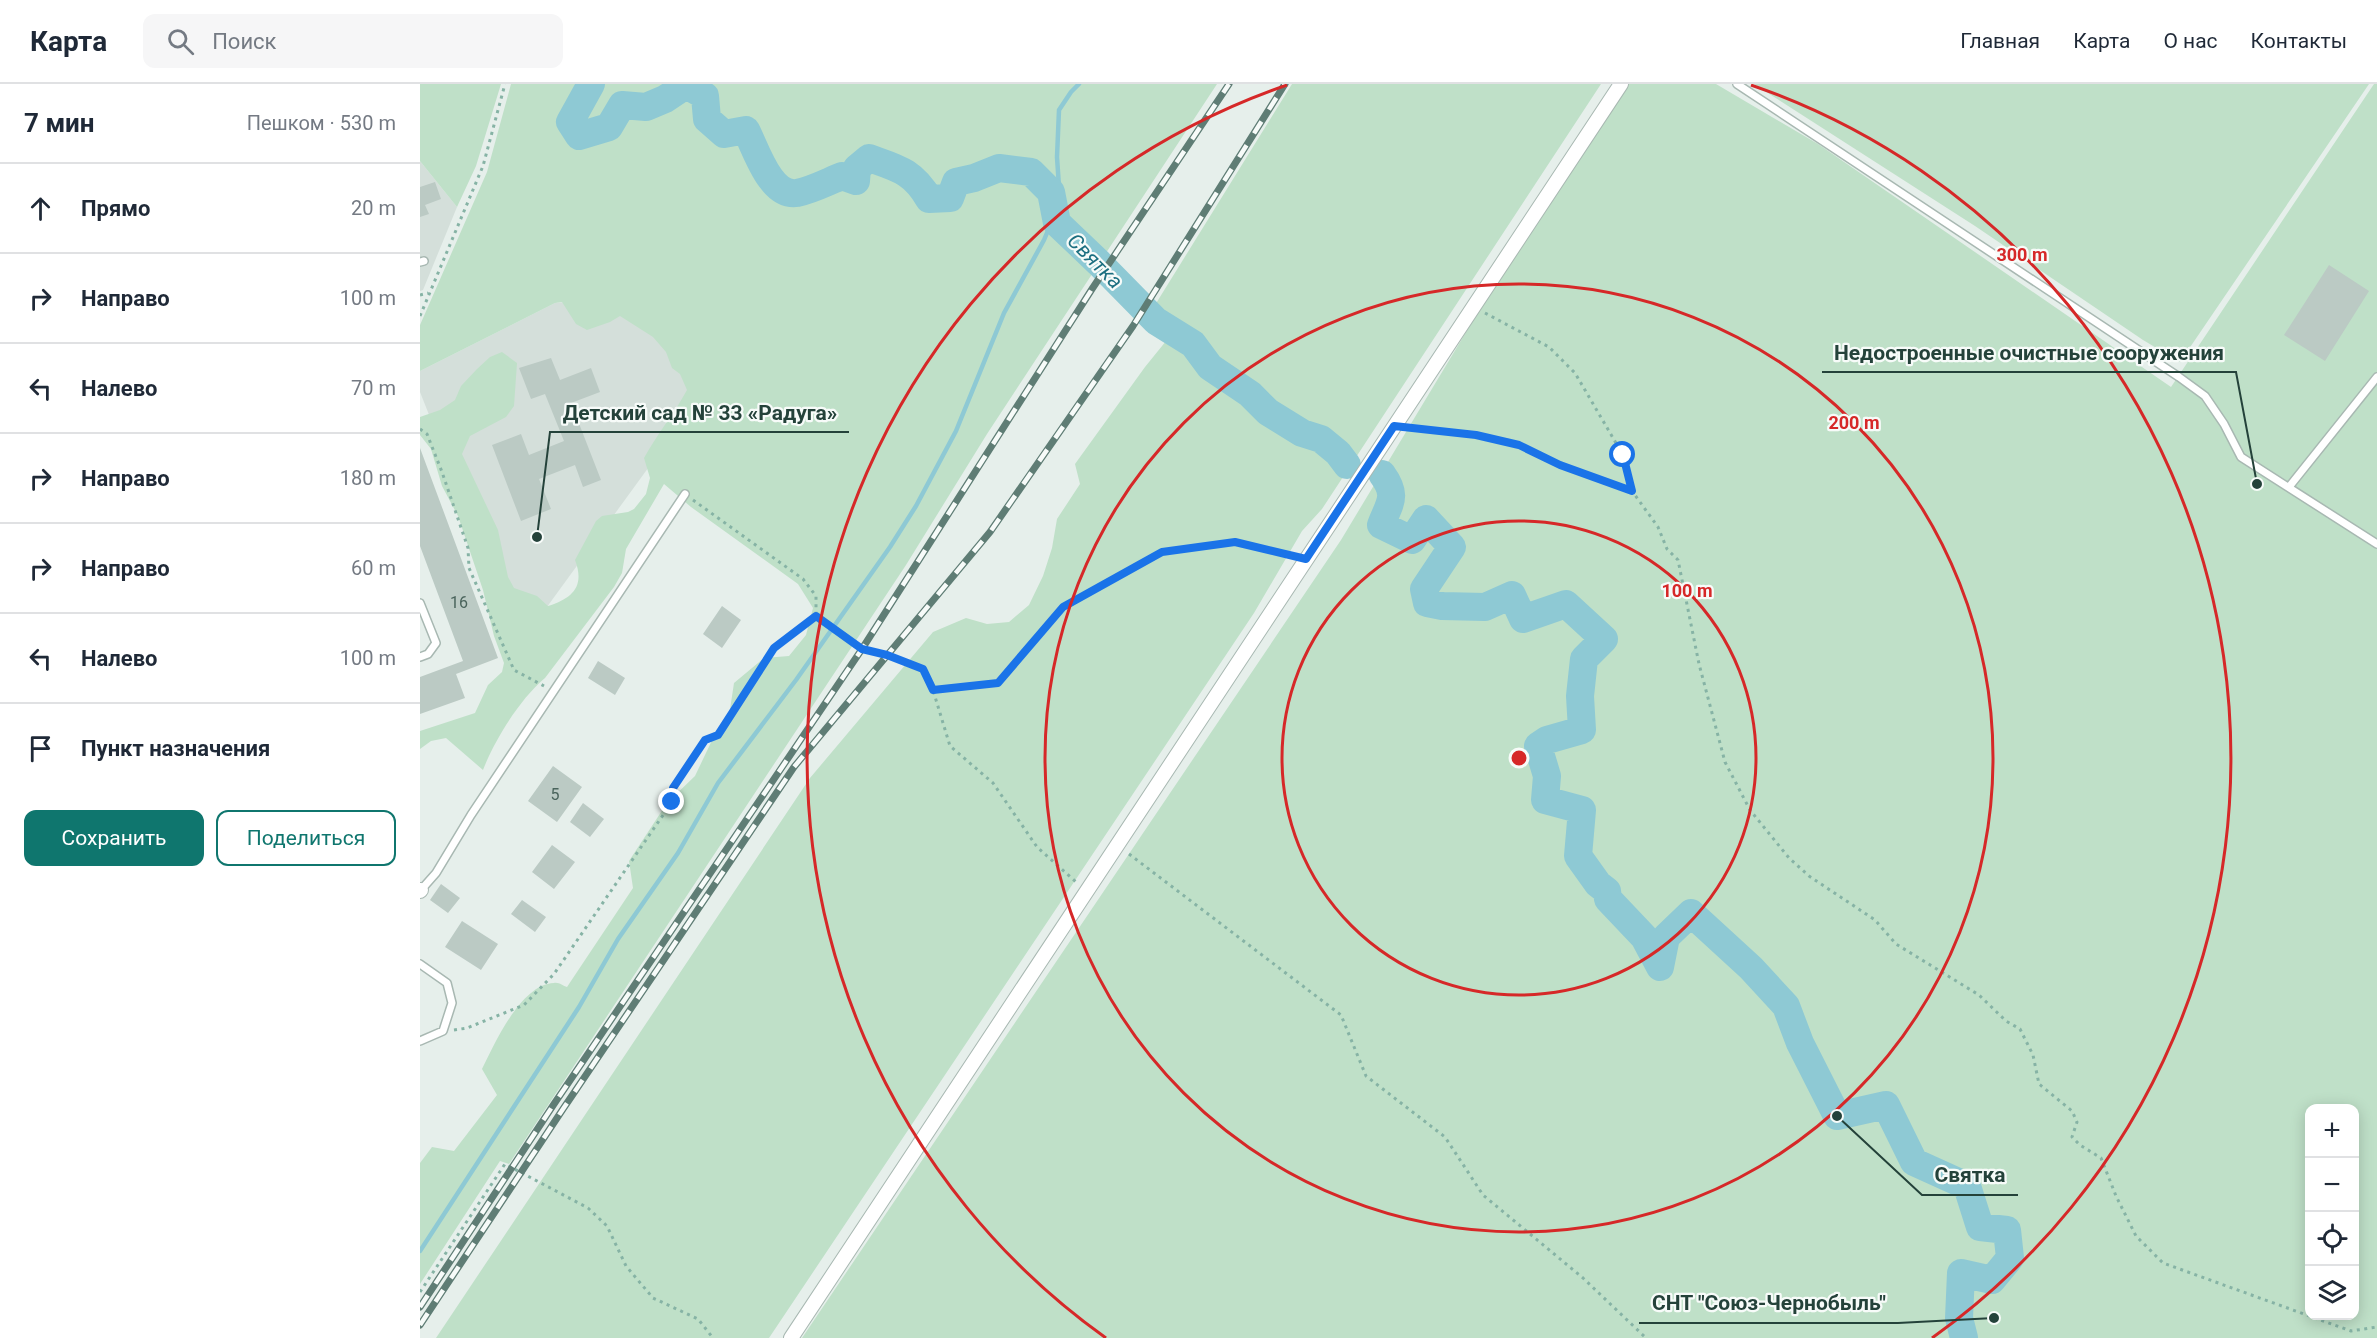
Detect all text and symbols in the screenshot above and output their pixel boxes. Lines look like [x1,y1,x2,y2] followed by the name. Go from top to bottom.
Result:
[143,14,563,68] search box
[30,25,107,58] text: Карта
[164,25,197,58] icon: search
[212,29,277,54] text: Поиск
[1960,29,2040,53] text: Главная
[2073,29,2130,53] text: Карта
[2163,29,2218,53] text: О нас
[2251,29,2347,53] text: Контакты
[24,108,95,138] text: 7 мин
[247,111,396,135] text: Пешком · 530 m
[24,192,57,225] icon: ahead
[81,196,150,221] text: Прямо
[351,196,396,220] text: 20 m
[1062,228,1128,294] water label: Святка
[1996,244,2048,265] text: 300 m
[24,282,57,315] icon: right
[81,286,170,311] text: Направо
[340,286,396,310] text: 100 m
[1822,333,2236,372] callout: Недостроенные очистные сооружения
[1834,341,2224,365] text: Недостроенные очистные сооружения
[24,372,57,405] icon: left
[81,376,158,401] text: Налево
[351,376,396,400] text: 70 m
[550,393,849,432] callout: Детский сад № 33 «Радуга»
[563,401,837,425] text: Детский сад № 33 «Радуга»
[1828,412,1880,433] text: 200 m
[1609,441,1635,467] route start
[24,462,57,495] icon: right
[81,466,170,491] text: Направо
[340,466,396,490] text: 180 m
[24,552,57,585] icon: right
[81,556,170,581] text: Направо
[351,556,396,580] text: 60 m
[1661,580,1713,601] text: 100 m
[450,593,468,612] house number: 16
[24,642,57,675] icon: left
[81,646,158,671] text: Налево
[340,646,396,670] text: 100 m
[24,732,57,765] icon: arrive
[81,736,270,761] text: Пункт назначения
[1509,748,1529,768] centre of rings
[551,785,560,804] house number: 5
[658,788,684,814] route end
[24,810,204,866] button: Сохранить
[216,810,396,866] button: Поделиться
[2305,1104,2359,1320] map controls
[2305,1104,2359,1158] button: +
[1922,1156,2018,1195] callout: Святка
[2305,1158,2359,1212] button: −
[1934,1163,2006,1187] text: Святка
[2305,1212,2359,1266] button: locate
[2305,1266,2359,1320] button: layers
[1639,1284,1898,1323] callout: СНТ "Союз-Чернобыль"
[1652,1291,1886,1315] text: СНТ "Союз-Чернобыль"

